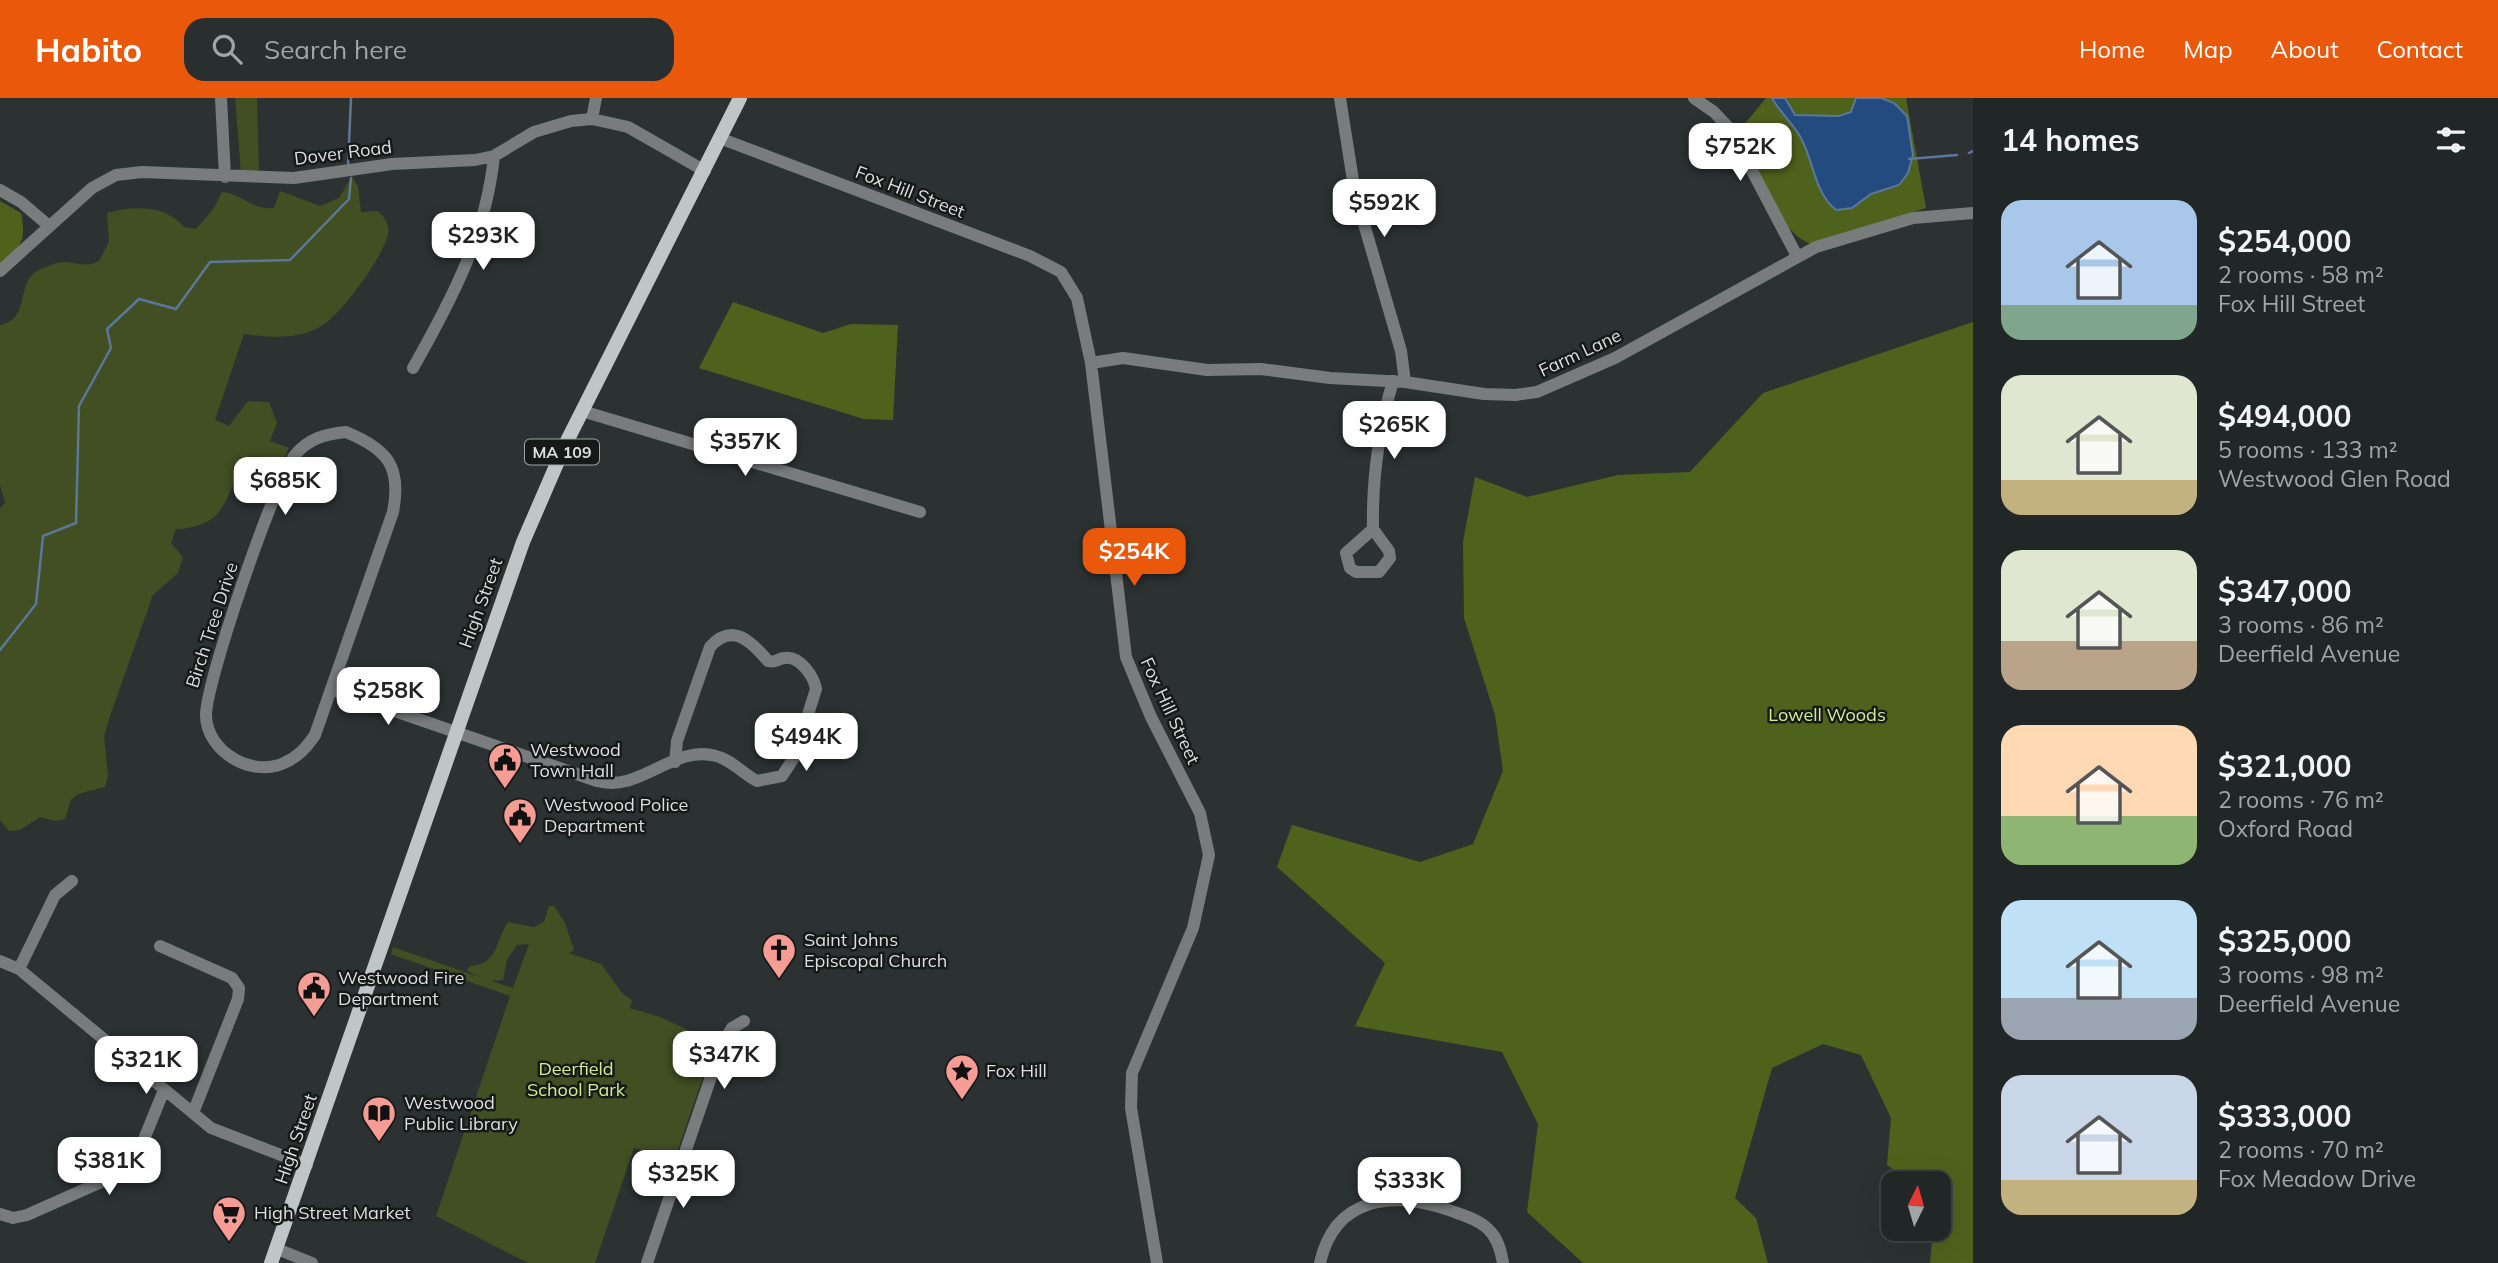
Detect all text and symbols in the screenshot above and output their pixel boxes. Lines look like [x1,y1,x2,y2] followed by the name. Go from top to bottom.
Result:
[184,18,674,81] search box
[35,29,142,70] text: Habito
[208,30,246,68] icon: search
[264,33,407,66] text: Search here
[2079,34,2145,64] text: Home
[2183,34,2233,64] text: Map
[2271,34,2339,64] text: About
[2377,34,2463,64] text: Contact
[2001,121,2140,159] text: 14 homes
[2432,121,2470,159] icon: filters
[1691,123,1789,183] pin: $752K
[1705,131,1775,160] text: $752K
[293,135,393,170] street label: Dover Road
[852,160,968,223] street label: Fox Hill Street
[1335,180,1433,239] pin: $592K
[1349,187,1419,216] text: $592K
[434,212,532,272] pin: $293K
[448,220,518,249] text: $293K
[2218,222,2351,260] text: $254,000
[2057,228,2141,312] icon: home
[2218,260,2384,289] text: 2 rooms · 58 m²
[2218,289,2365,318] text: Fox Hill Street
[1535,323,1625,382] street label: Farm Lane
[2218,397,2351,435] text: $494,000
[1345,402,1443,461] pin: $265K
[2057,403,2141,487] icon: home
[1359,409,1429,438] text: $265K
[696,418,794,478] pin: $357K
[710,426,780,455] text: $357K
[2218,435,2398,464] text: 5 rooms · 133 m²
[525,440,599,464] road number: MA 109
[236,458,334,517] pin: $685K
[2218,464,2451,493] text: Westwood Glen Road
[250,465,320,494] text: $685K
[1085,528,1183,588] pin: $254K
[1099,536,1169,565] text: $254K
[454,555,507,651] street label: High Street
[180,559,243,691] street label: Birch Tree Drive
[2218,572,2351,610] text: $347,000
[2057,578,2141,662] icon: home
[2218,610,2384,639] text: 3 rooms · 86 m²
[2218,639,2400,668] text: Deerfield Avenue
[1136,654,1205,768] street label: Fox Hill Street
[339,668,437,727] pin: $258K
[353,675,423,704] text: $258K
[1768,703,1886,726] park label: Lowell Woods
[757,714,855,773] pin: $494K
[771,721,841,750] text: $494K
[530,738,621,782] place label: Westwood Town Hall
[486,741,524,790] public building icon: Westwood Town Hall
[2218,747,2351,785] text: $321,000
[2057,753,2141,837] icon: home
[2218,785,2384,814] text: 2 rooms · 76 m²
[544,793,688,837] place label: Westwood Police Department
[501,796,539,845] public building icon: Westwood Police Department
[2218,814,2353,843] text: Oxford Road
[2218,922,2351,960] text: $325,000
[804,928,947,972] place label: Saint Johns Episcopal Church
[2057,928,2141,1012] icon: home
[760,931,798,980] church icon: Saint Johns Episcopal Church
[2218,960,2384,989] text: 3 rooms · 98 m²
[338,966,464,1010] place label: Westwood Fire Department
[295,969,333,1018] public building icon: Westwood Fire Department
[2218,989,2400,1018] text: Deerfield Avenue
[675,1032,773,1091] pin: $347K
[97,1037,195,1096] pin: $321K
[689,1039,759,1068] text: $347K
[111,1044,181,1073] text: $321K
[943,1052,981,1101] place icon: Fox Hill
[527,1057,626,1101] park label: Deerfield School Park
[986,1059,1047,1082] place label: Fox Hill
[269,1091,322,1187] street label: High Street
[404,1091,518,1135] place label: Westwood Public Library
[360,1094,398,1143] library icon: Westwood Public Library
[2218,1097,2351,1135] text: $333,000
[2057,1103,2141,1187] icon: home
[2218,1135,2384,1164] text: 2 rooms · 70 m²
[60,1138,158,1197] pin: $381K
[74,1145,144,1174] text: $381K
[634,1150,732,1210] pin: $325K
[648,1158,718,1187] text: $325K
[1360,1158,1458,1217] pin: $333K
[2218,1164,2416,1193] text: Fox Meadow Drive
[1374,1165,1444,1194] text: $333K
[1881,1171,1951,1241] north arrow
[1881,1171,1951,1241] map controls
[210,1194,248,1243] supermarket icon: High Street Market
[254,1201,411,1224] place label: High Street Market

